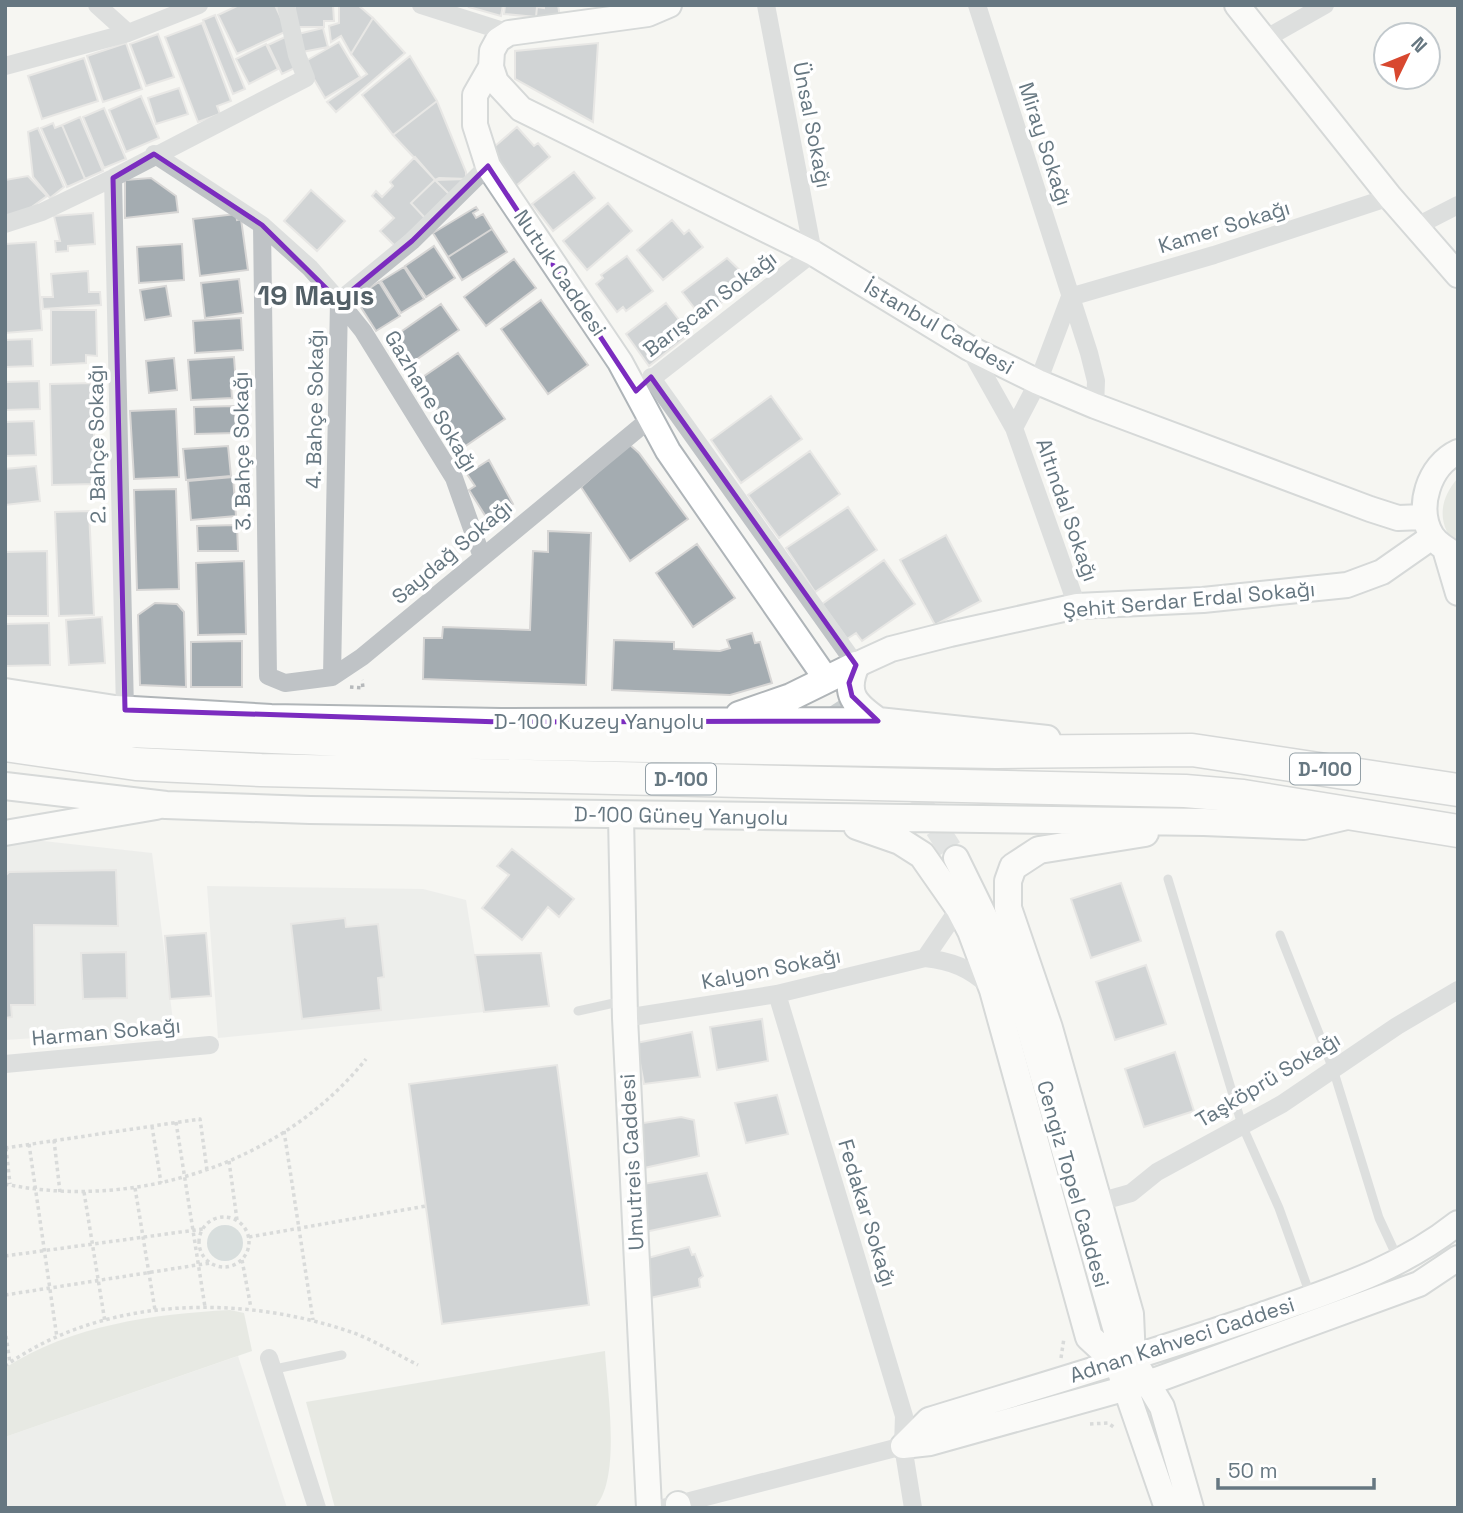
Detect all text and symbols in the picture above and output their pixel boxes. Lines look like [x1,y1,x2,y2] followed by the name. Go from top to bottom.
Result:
[1372,21,1442,91] north arrow
[1406,32,1433,58] text: N
[787,60,838,190] street label: Ünsal Sokağı
[1013,79,1078,209] street label: Miray Sokağı
[1155,194,1293,259] street label: Kamer Sokağı
[508,204,613,341] street label: Nutuk Caddesi
[638,245,782,363] street label: Barışcan Sokağı
[860,273,1019,380] street label: İstanbul Caddesi
[258,277,374,313] district label: 19 Mayıs
[379,325,484,476] street label: Gazhane Sokağı
[300,329,329,489] street label: 4. Bahçe Sokağı
[82,364,111,524] street label: 2. Bahçe Sokağı
[227,371,256,531] street label: 3. Bahçe Sokağı
[1030,435,1105,585] street label: Altındal Sokağı
[386,493,517,610] street label: Saydağ Sokağı
[1062,575,1316,624] street label: Şehit Serdar Erdal Sokağı
[494,708,704,735] street label: D-100 Kuzey Yanyolu
[1290,754,1360,784] road number: D-100
[646,764,716,794] road number: D-100
[574,800,788,831] street label: D-100 Güney Yanyolu
[699,942,843,995] street label: Kalyon Sokağı
[30,1012,182,1051] street label: Harman Sokağı
[1190,1026,1345,1133] street label: Taşköprü Sokağı
[613,1073,650,1251] street label: Umutreis Caddesi
[1031,1077,1116,1290] street label: Cengiz Topel Caddesi
[832,1136,903,1290] street label: Fedakar Sokağı
[1066,1290,1298,1389] street label: Adnan Kahveci Caddesi
[1218,1446,1374,1490] scale bar
[1228,1457,1278,1484] text: 50 m

